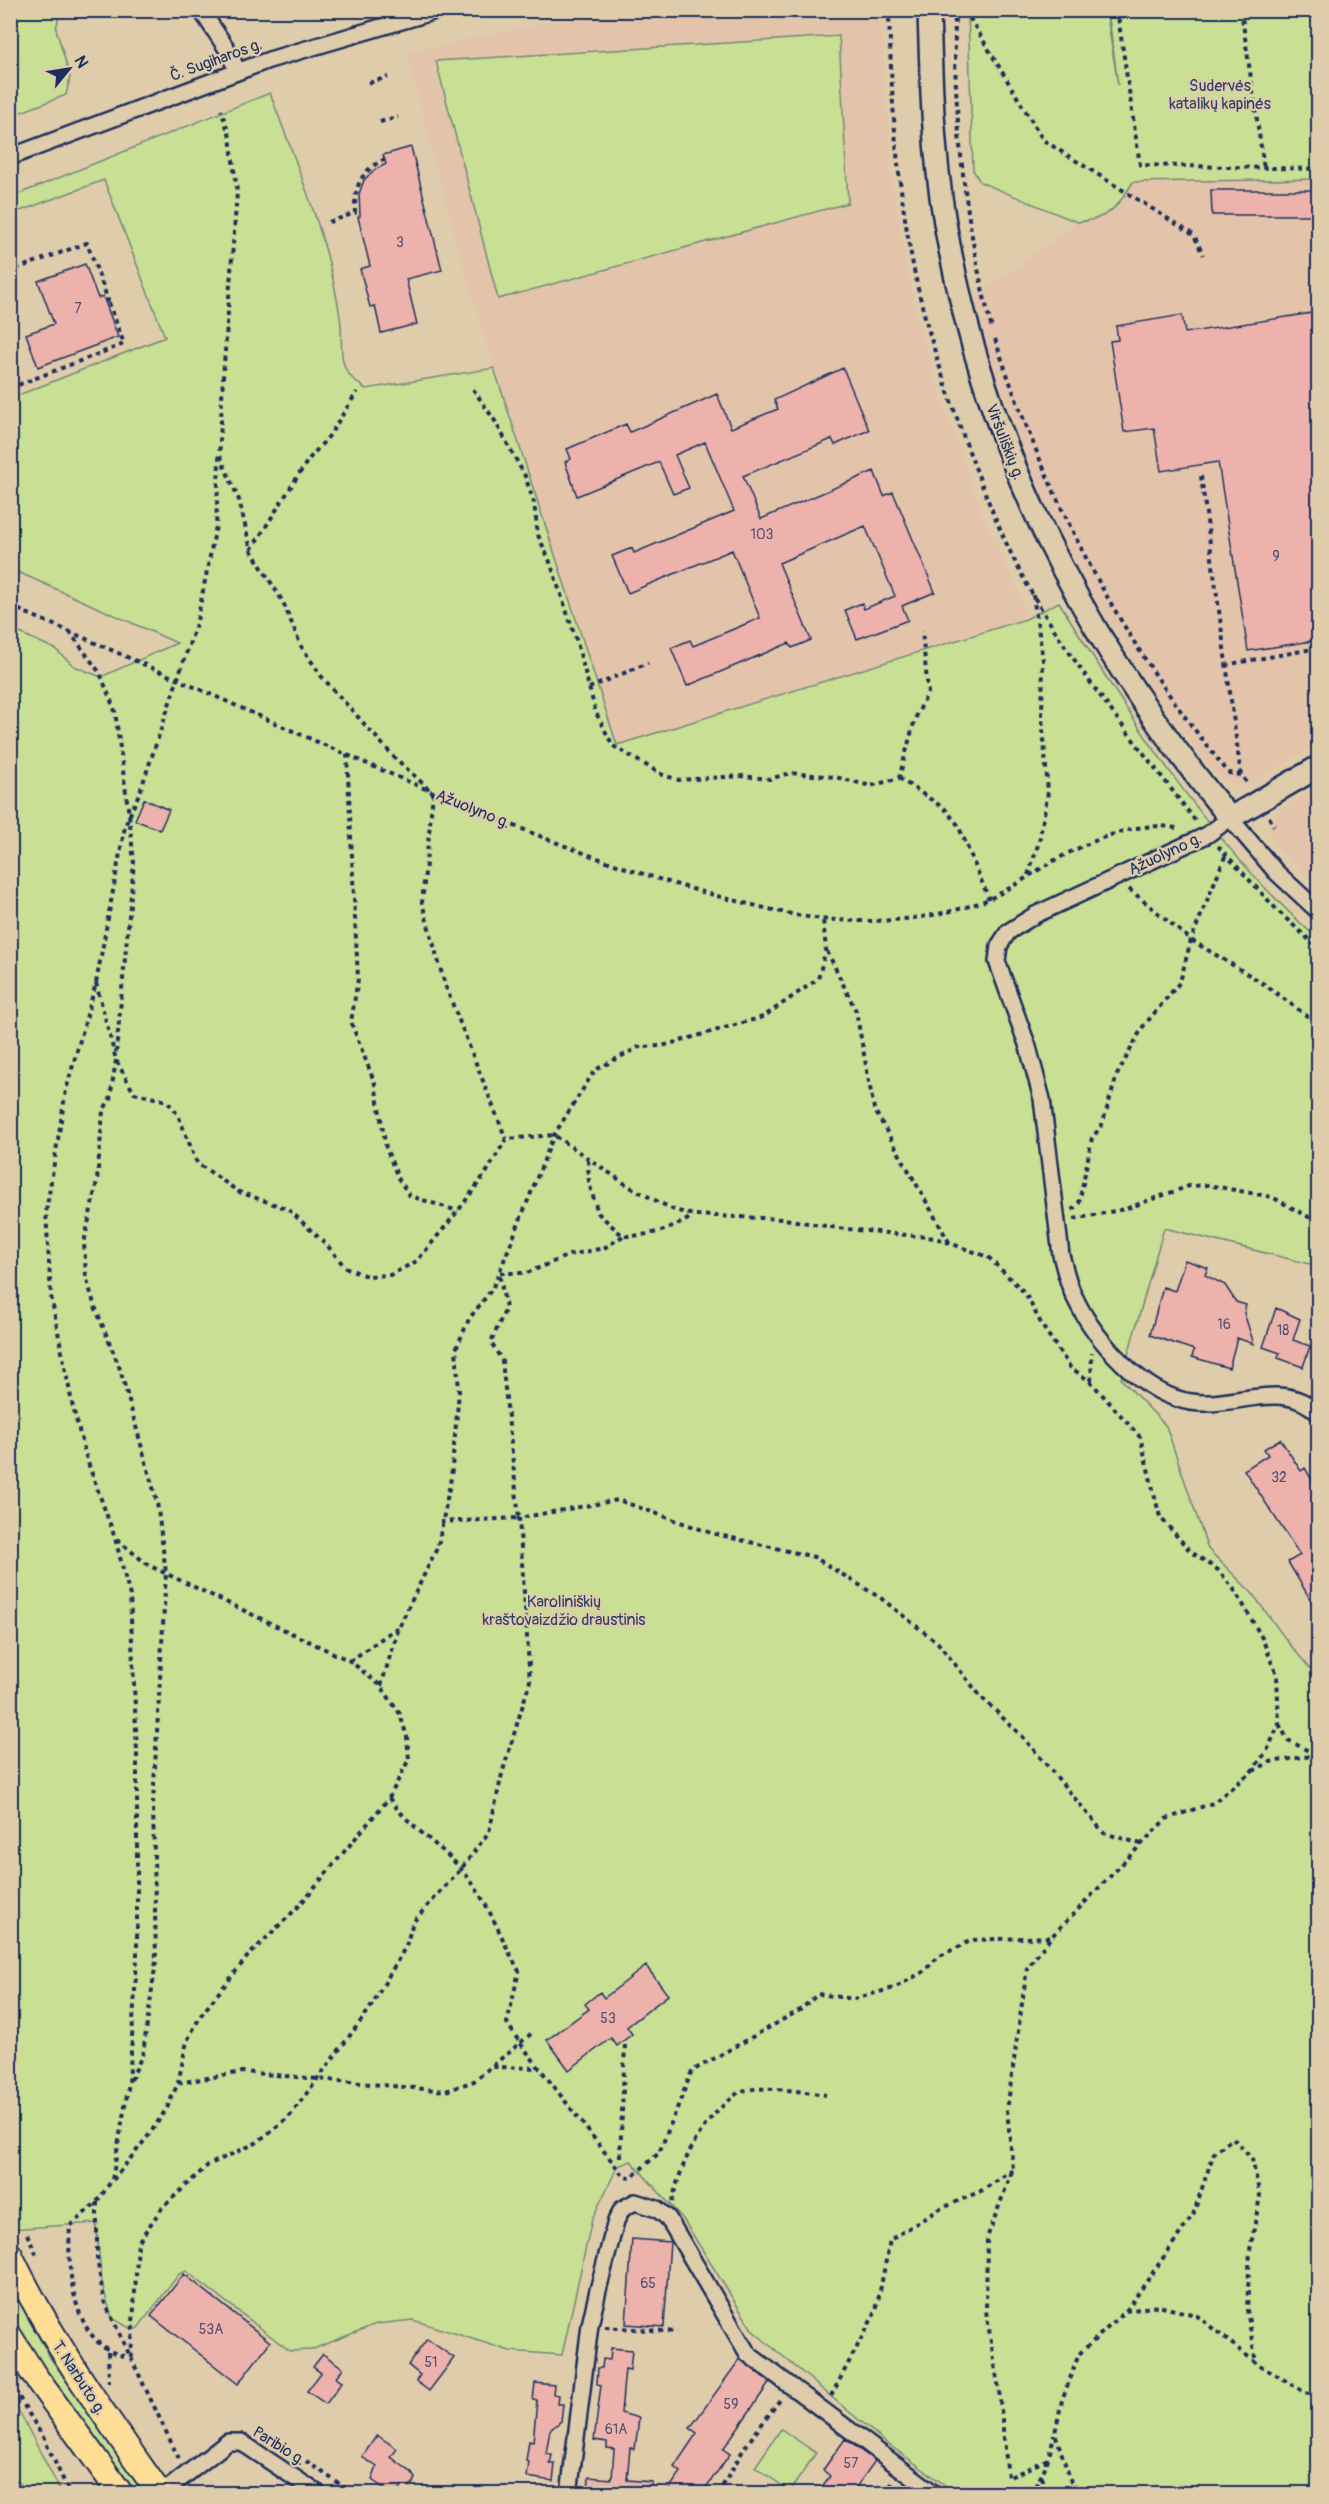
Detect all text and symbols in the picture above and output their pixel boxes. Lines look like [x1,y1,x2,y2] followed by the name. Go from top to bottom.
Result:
[167,34,265,86] street label: Č. Sugiharos g.
[39,39,99,99] north arrow
[70,52,93,72] text: N
[1169,76,1271,114] park label: Sudervės katalikų kapinės
[396,234,404,251] house number: 3
[74,300,82,317] house number: 7
[981,401,1029,483] street label: Viršuliškių g.
[751,526,774,543] house number: 103
[1272,548,1280,565] house number: 9
[433,785,513,833] street label: Ąžuolyno g.
[1125,828,1205,880] street label: Ąžuolyno g.
[1217,1316,1231,1333] house number: 16
[1277,1322,1289,1339] house number: 18
[1271,1469,1287,1486] house number: 32
[483,1592,646,1630] park label: Karoliniškių kraštovaizdžio draustinis
[600,2010,616,2027] house number: 53
[640,2275,656,2292] house number: 65
[199,2321,223,2338] house number: 53A
[48,2337,110,2419] street label: T. Narbuto g.
[424,2354,438,2371] house number: 51
[724,2396,738,2413] house number: 59
[605,2421,627,2438] house number: 61A
[249,2422,309,2470] street label: Paribio g.
[844,2455,859,2472] house number: 57

